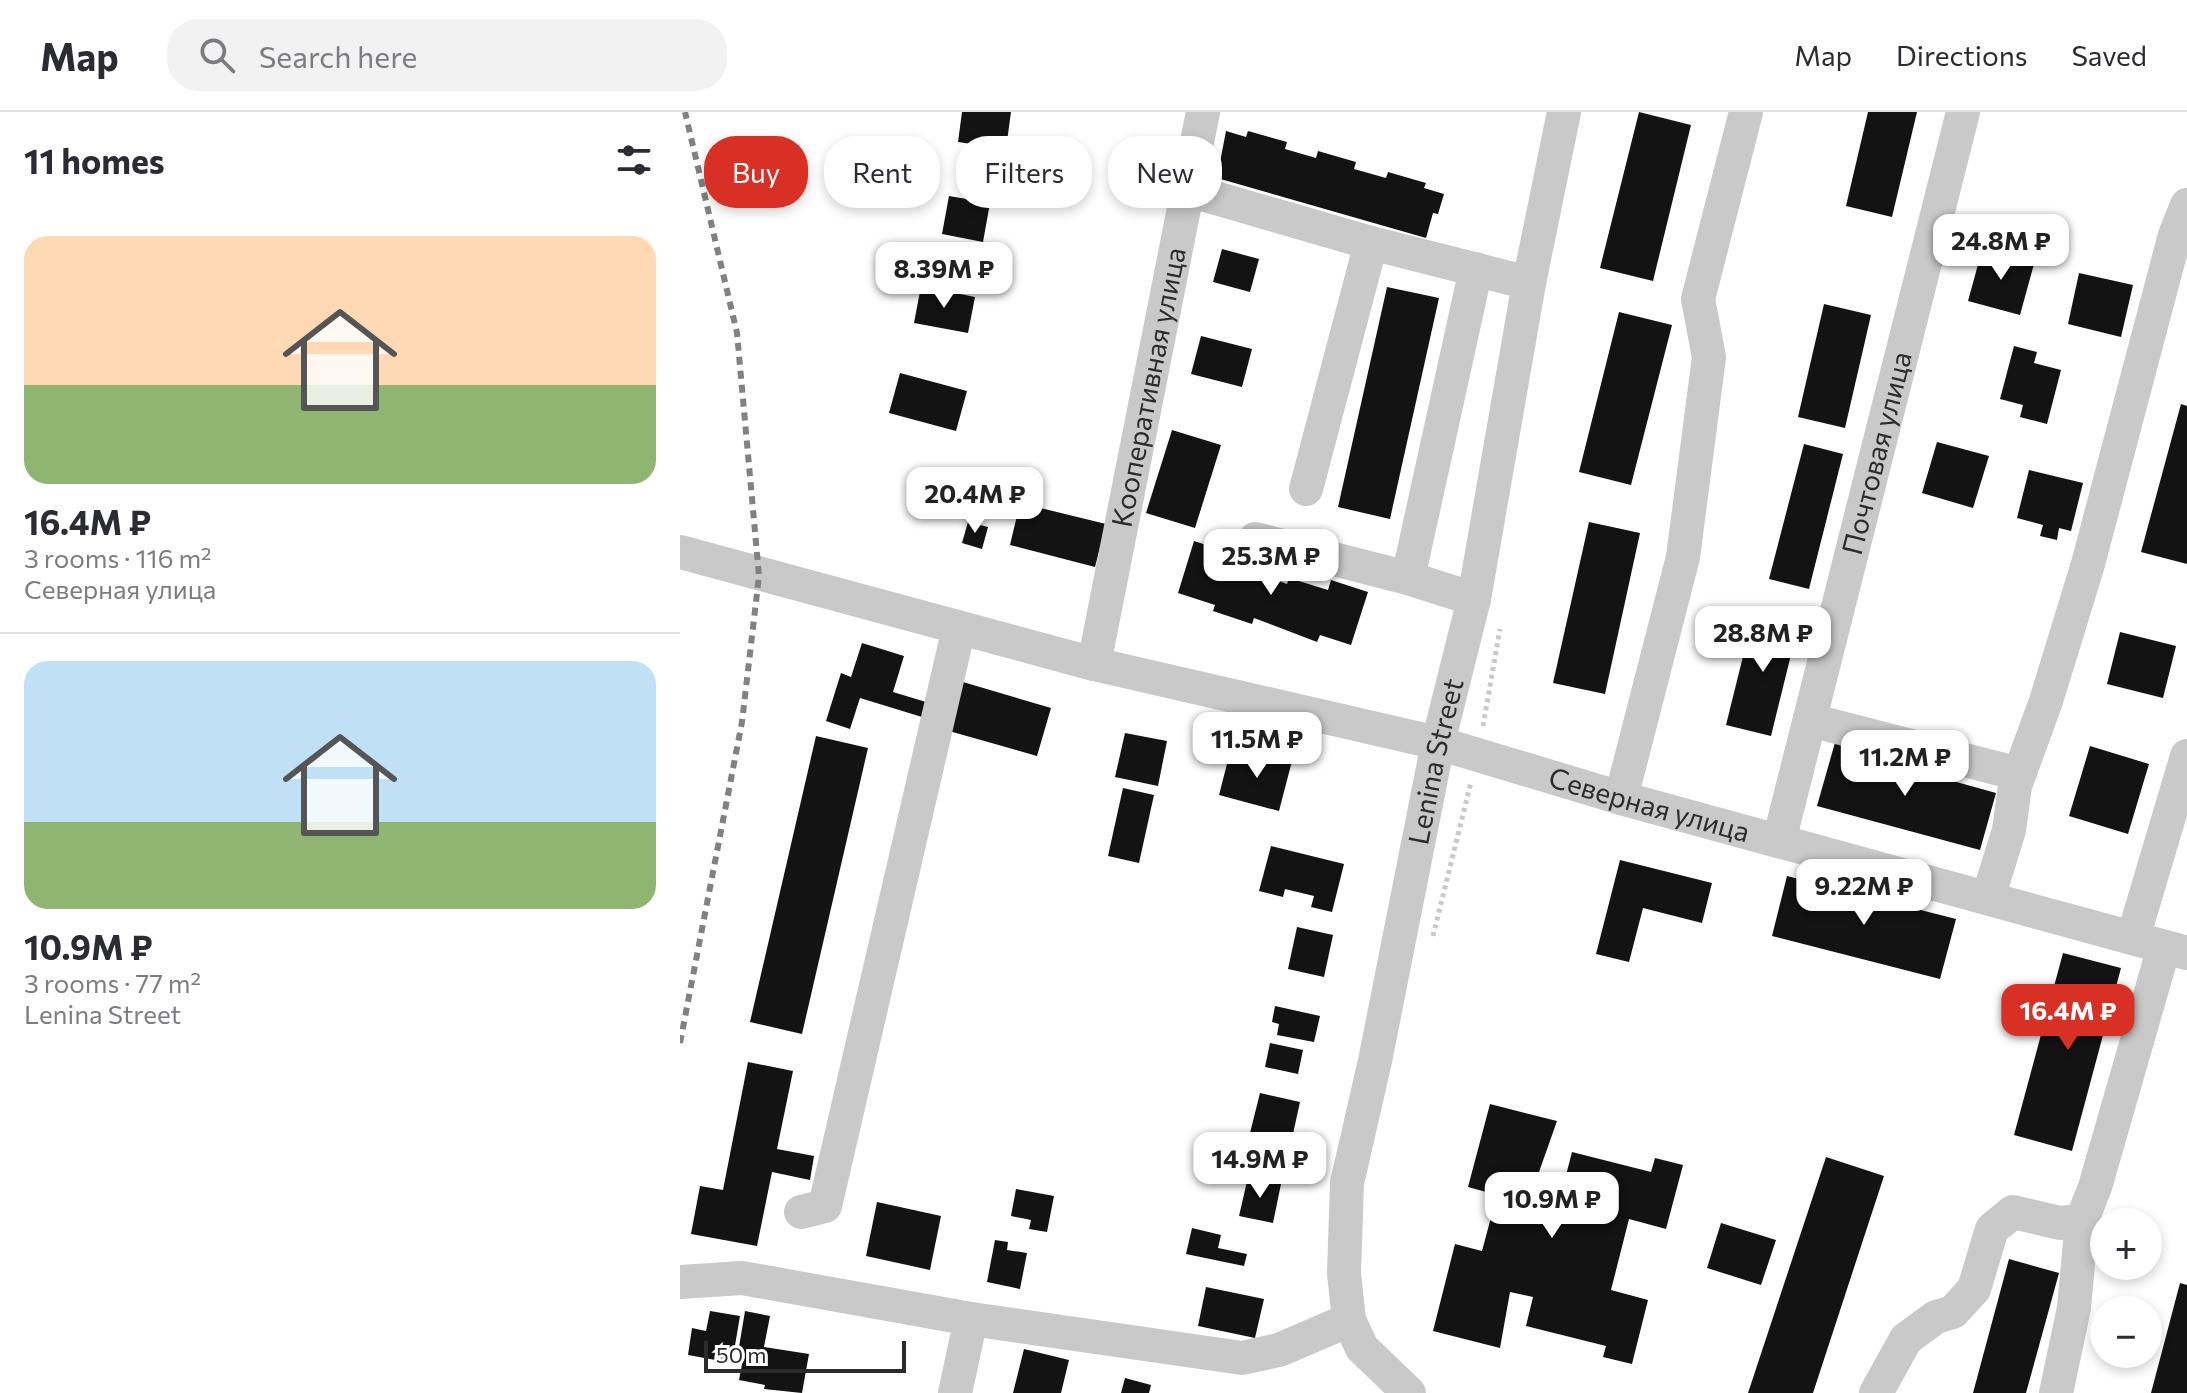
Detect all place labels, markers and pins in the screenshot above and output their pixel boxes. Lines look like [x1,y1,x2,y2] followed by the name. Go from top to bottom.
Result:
[1927,214,2075,282] pin: 24.8M ₽
[870,242,1018,310] pin: 8.39M ₽
[901,467,1049,535] pin: 20.4M ₽
[1197,529,1345,597] pin: 25.3M ₽
[1689,606,1837,674] pin: 28.8M ₽
[1183,712,1331,780] pin: 11.5M ₽
[1831,730,1979,798] pin: 11.2M ₽
[1790,859,1938,927] pin: 9.22M ₽
[1994,984,2142,1052] pin: 16.4M ₽
[1186,1132,1334,1200] pin: 14.9M ₽
[1478,1172,1626,1240] pin: 10.9M ₽

